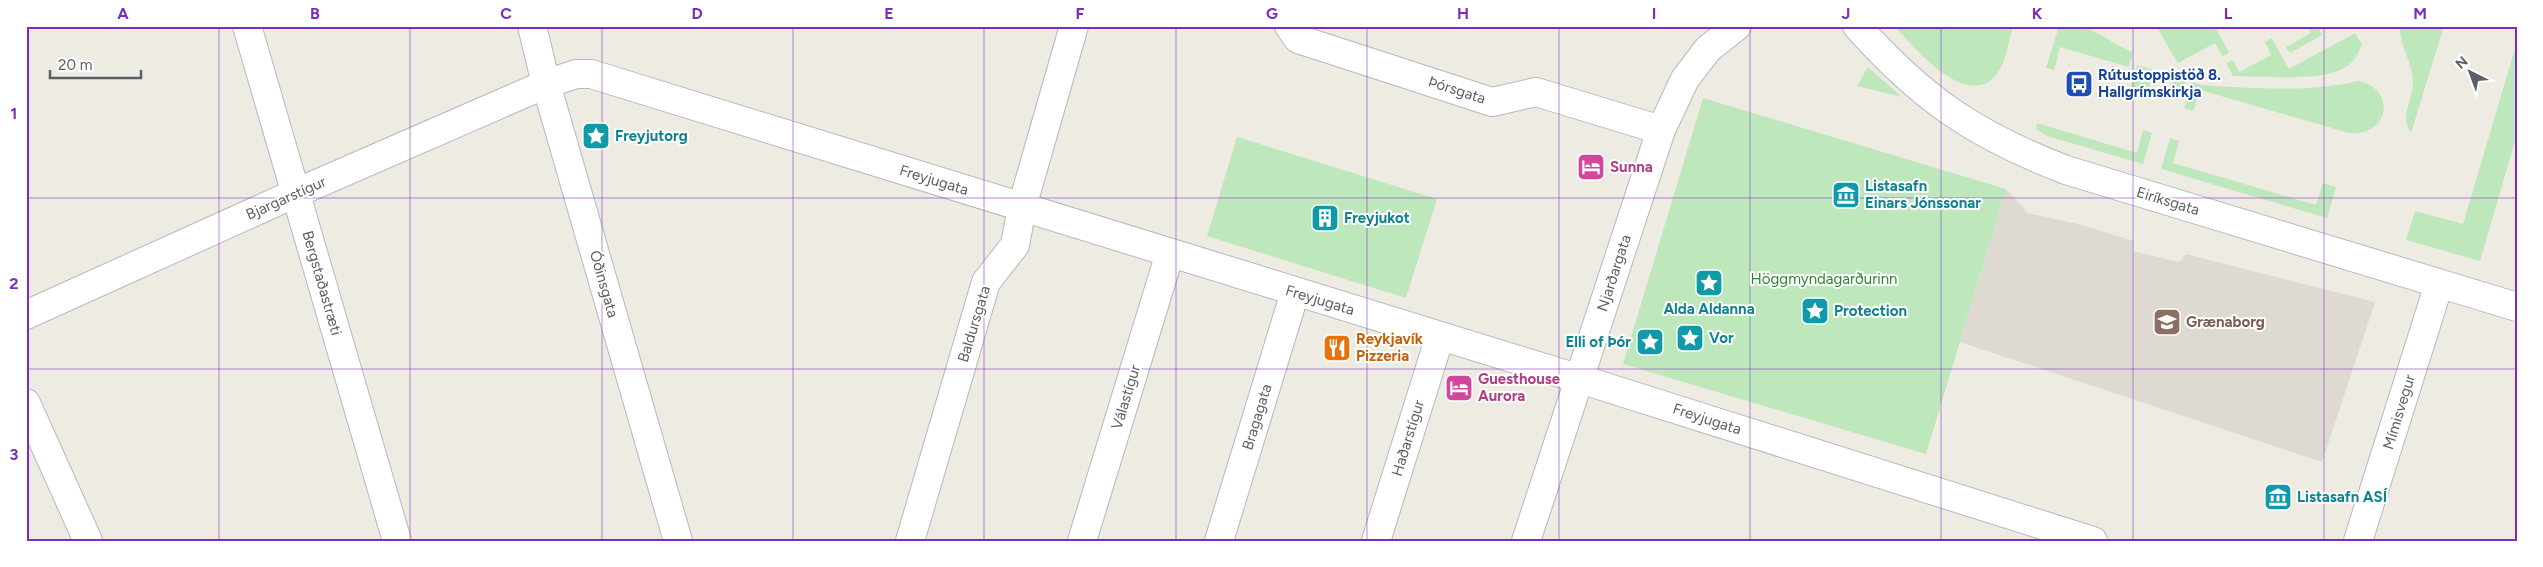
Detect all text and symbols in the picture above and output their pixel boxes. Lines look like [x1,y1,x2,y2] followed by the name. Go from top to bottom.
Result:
[117,4,129,23] text: A
[310,4,320,23] text: B
[500,4,512,23] text: C
[691,4,703,23] text: D
[884,4,894,23] text: E
[1076,4,1085,23] text: F
[1266,4,1278,23] text: G
[1457,4,1469,23] text: H
[1652,4,1656,23] text: I
[1842,4,1850,23] text: J
[2032,4,2043,23] text: K
[2224,4,2233,23] text: L
[2413,4,2427,23] text: M
[50,48,141,80] scale bar
[2446,48,2496,98] north arrow
[2452,53,2471,73] text: N
[58,56,92,74] text: 20 m
[2098,66,2221,101] place label: Rútustoppistöð 8. Hallgrímskirkja
[2064,69,2094,99] bus stop icon: Rútustoppistöð 8. Hallgrímskirkja
[1426,72,1488,108] street label: Þórsgata
[11,104,17,123] text: 1
[581,121,611,151] place icon: Freyjutorg
[615,127,688,145] place label: Freyjutorg
[1576,152,1606,182] hotel icon: Sunna
[1610,158,1653,176] place label: Sunna
[897,161,971,199] street label: Freyjugata
[243,172,329,224] street label: Bjargarstígur
[1865,177,1981,212] place label: Listasafn Einars Jónssonar
[1831,180,1861,210] museum icon: Listasafn Einars Jónssonar
[2134,183,2202,219] street label: Eiríksgata
[1310,203,1340,233] building icon: Freyjukot
[1344,209,1410,227] place label: Freyjukot
[298,229,346,337] street label: Bergstaðastræti
[1593,232,1635,314] street label: Njarðargata
[586,248,622,320] street label: Óðinsgata
[1694,268,1724,298] place icon: Alda Aldanna
[1751,270,1897,288] park label: Höggmyndagarðurinn
[9,274,19,293] text: 2
[1283,281,1357,319] street label: Freyjugata
[954,284,994,364] street label: Baldursgata
[1800,296,1830,326] place icon: Protection
[1663,300,1755,318] place label: Alda Aldanna
[1834,302,1907,320] place label: Protection
[2152,307,2182,337] school or university icon: Grænaborg
[2186,313,2265,331] place label: Grænaborg
[1675,323,1705,353] place icon: Vor
[1635,327,1665,357] place icon: Elli of Þór
[1709,329,1734,347] place label: Vor
[1356,330,1423,365] place label: Reykjavík Pizzeria
[1322,333,1352,363] restaurant icon: Reykjavík Pizzeria
[1565,333,1631,351] place label: Elli of Þór
[1108,362,1144,432] street label: Válastígur
[1478,370,1561,405] place label: Guesthouse Aurora
[2379,372,2419,452] street label: Mímisvegur
[1444,373,1474,403] hotel icon: Guesthouse Aurora
[1238,382,1276,452] street label: Bragagata
[1388,398,1428,478] street label: Haðarstígur
[1670,399,1744,439] street label: Freyjugata
[10,445,19,464] text: 3
[2263,482,2293,512] museum icon: Listasafn ASÍ
[2297,488,2388,506] place label: Listasafn ASÍ

